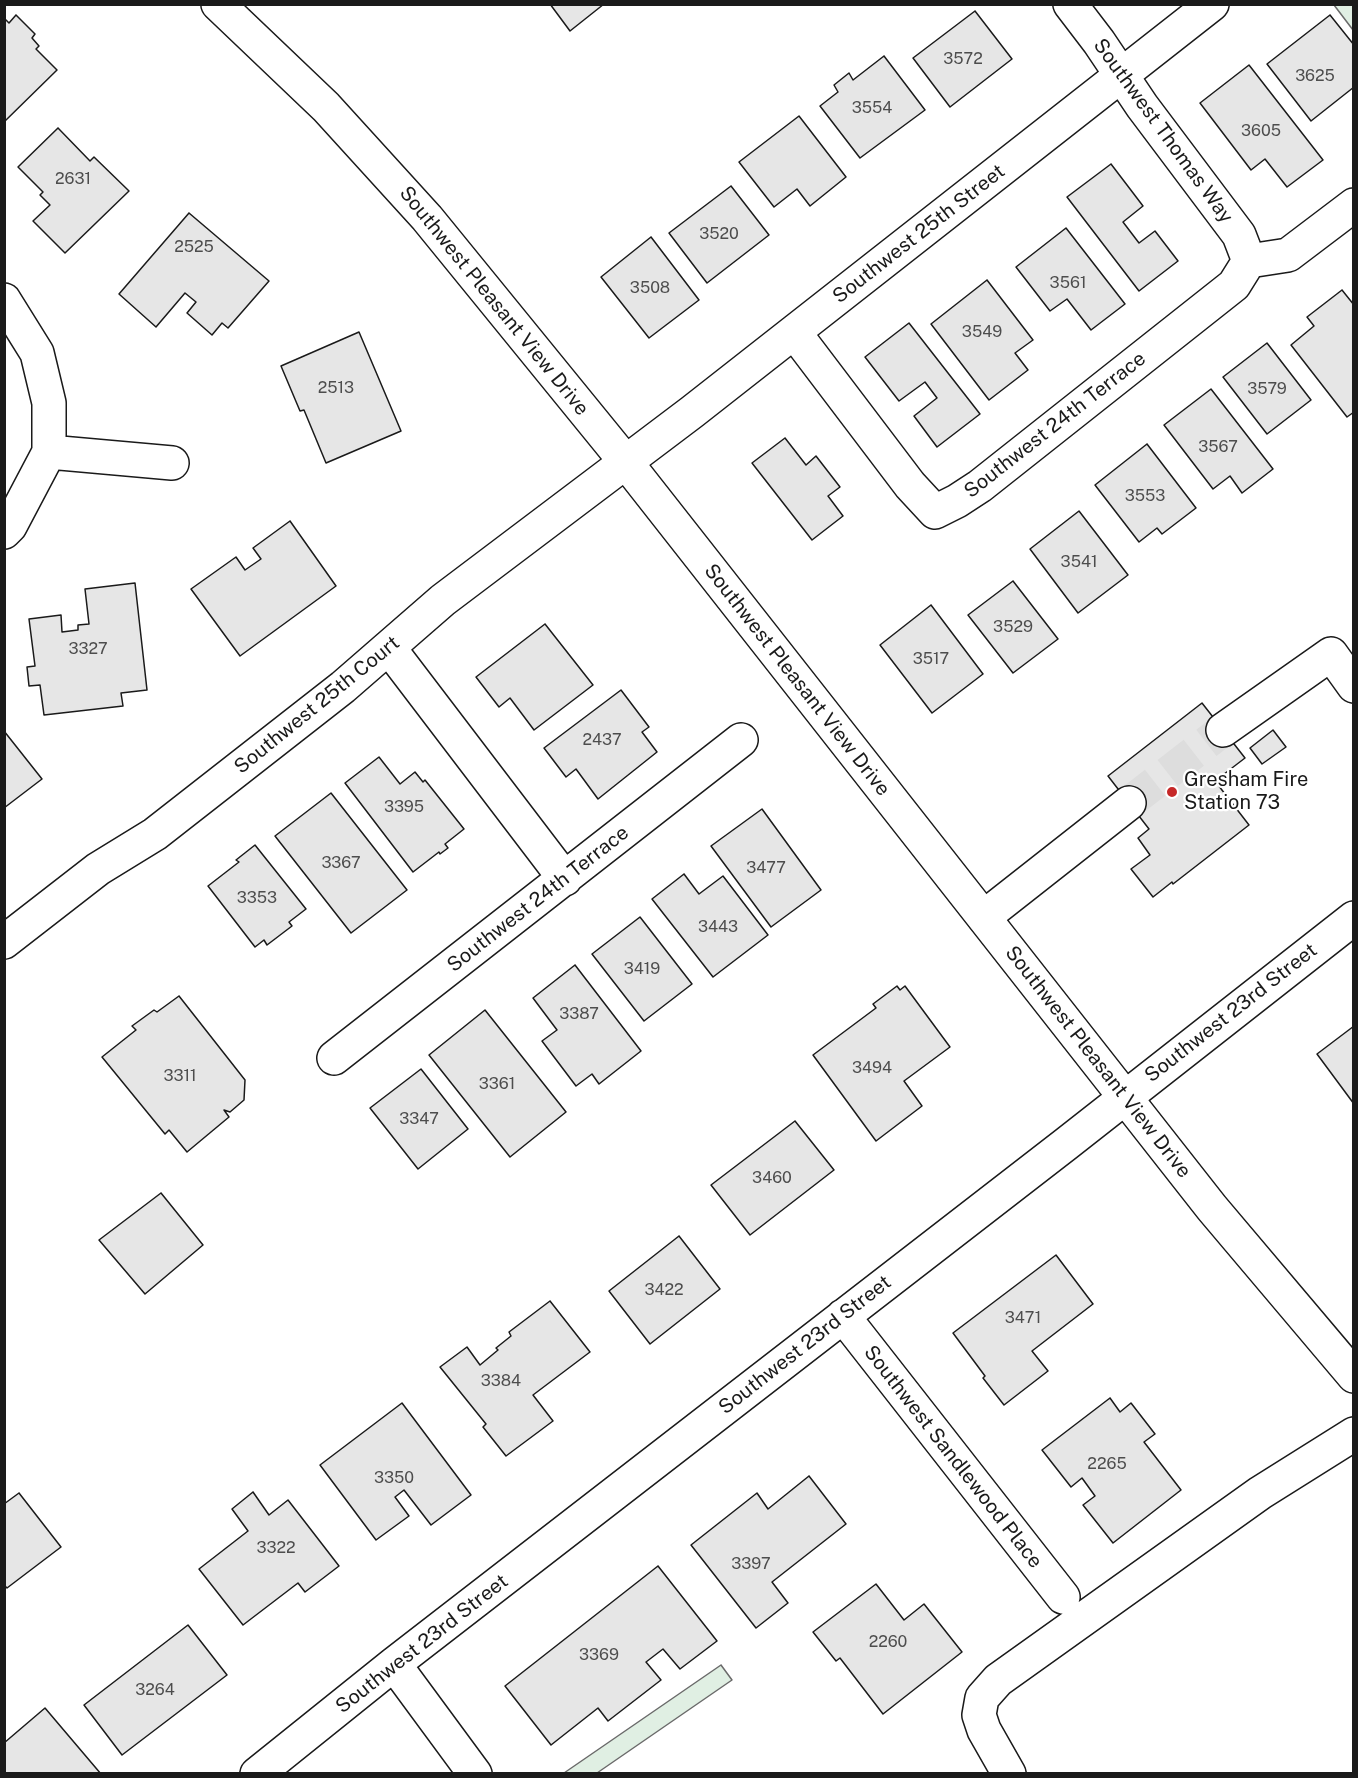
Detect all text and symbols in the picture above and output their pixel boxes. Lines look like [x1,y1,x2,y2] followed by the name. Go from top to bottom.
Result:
[1088,34,1238,228] street label: Southwest Thomas Way
[943,49,983,69] house number: 3572
[1295,66,1335,86] house number: 3625
[852,98,892,118] house number: 3554
[1241,121,1281,141] house number: 3605
[828,159,1010,309] street label: Southwest 25th Street
[55,169,91,189] house number: 2631
[394,182,594,420] street label: Southwest Pleasant View Drive
[699,224,739,244] house number: 3520
[174,237,214,257] house number: 2525
[1050,273,1086,293] house number: 3561
[630,278,670,298] house number: 3508
[962,322,1002,342] house number: 3549
[960,347,1150,503] street label: Southwest 24th Terrace
[318,378,354,398] house number: 2513
[1247,379,1287,399] house number: 3579
[1198,437,1238,457] house number: 3567
[1125,486,1165,506] house number: 3553
[1061,552,1097,572] house number: 3541
[699,559,895,801] street label: Southwest Pleasant View Drive
[993,617,1033,637] house number: 3529
[230,631,404,779] street label: Southwest 25th Court
[68,639,108,659] house number: 3327
[913,649,949,669] house number: 3517
[583,730,621,750] house number: 2437
[1184,768,1308,815] place label: Gresham Fire Station 73
[1165,785,1179,799] marker: Gresham Fire Station 73
[384,797,424,817] house number: 3395
[443,821,633,977] street label: Southwest 24th Terrace
[321,853,361,873] house number: 3367
[746,858,786,878] house number: 3477
[237,888,277,908] house number: 3353
[698,917,738,937] house number: 3443
[1140,938,1322,1088] street label: Southwest 23rd Street
[1000,941,1196,1183] street label: Southwest Pleasant View Drive
[624,959,660,979] house number: 3419
[559,1004,599,1024] house number: 3387
[852,1058,892,1078] house number: 3494
[163,1066,197,1086] house number: 3311
[479,1074,515,1094] house number: 3361
[399,1109,439,1129] house number: 3347
[752,1168,792,1188] house number: 3460
[714,1270,896,1420] street label: Southwest 23rd Street
[644,1280,684,1300] house number: 3422
[1005,1308,1041,1328] house number: 3471
[859,1341,1047,1573] street label: Southwest Sandlewood Place
[481,1371,521,1391] house number: 3384
[1087,1454,1127,1474] house number: 2265
[374,1468,414,1488] house number: 3350
[256,1538,296,1558] house number: 3322
[731,1554,771,1574] house number: 3397
[331,1569,513,1719] street label: Southwest 23rd Street
[869,1632,907,1652] house number: 2260
[579,1645,619,1665] house number: 3369
[135,1680,175,1700] house number: 3264

